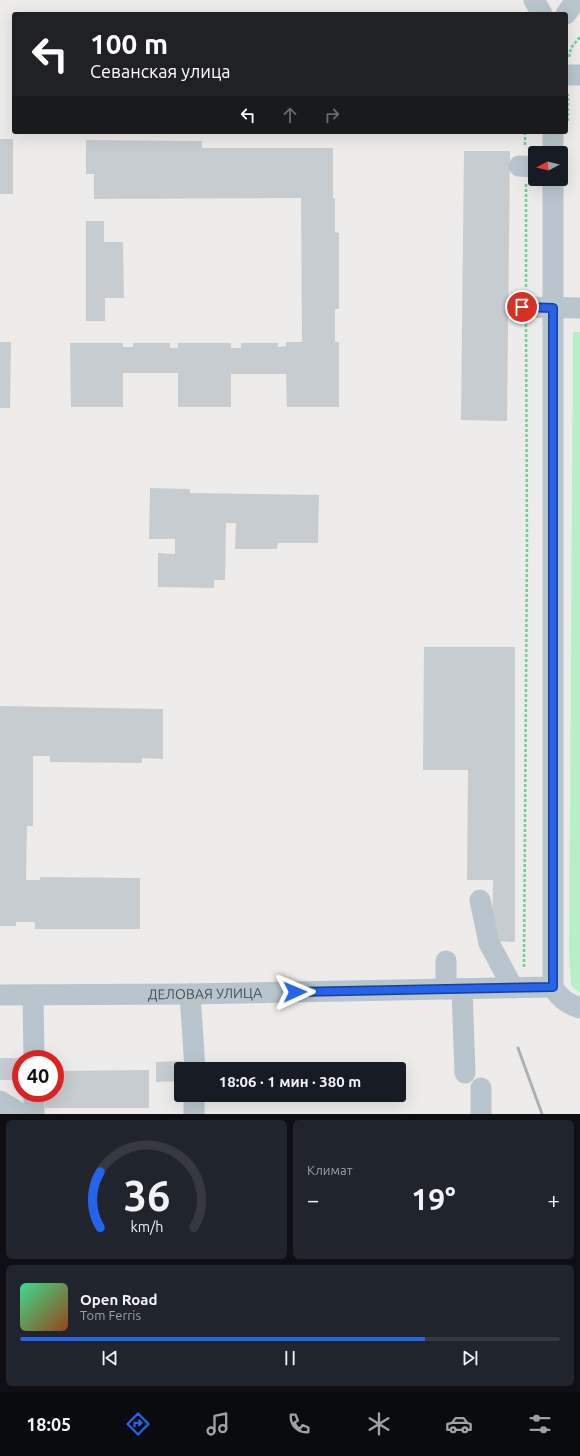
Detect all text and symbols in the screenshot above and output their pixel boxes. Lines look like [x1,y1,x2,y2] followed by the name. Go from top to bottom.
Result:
[24,28,76,80] icon: left
[90,28,168,59] text: 100 m
[90,61,231,81] text: Севанская улица
[237,104,259,126] icon: left
[279,104,301,126] icon: ahead
[321,104,343,126] icon: right
[528,146,568,186] north arrow
[528,146,568,186] map controls
[505,290,539,324] pin
[511,296,533,318] icon: arrive
[274,971,316,1013] position arrow
[148,985,262,1002] street label: ДЕЛОВАЯ УЛИЦА
[12,1050,64,1102] speed limit sign: 40
[219,1073,361,1090] text: 18:06 · 1 мин · 380 m
[307,1163,352,1177] text: Климат
[123,1171,170,1218] text: 36
[411,1182,456,1216] text: 19°
[307,1187,319,1212] text: −
[548,1187,560,1212] text: +
[130,1218,163,1234] text: km/h
[80,1291,157,1308] text: Open Road
[80,1308,141,1322] text: Tom Ferris
[99,1347,121,1369] icon: previous
[279,1347,301,1369] icon: pause
[459,1347,481,1369] icon: next
[124,1410,152,1438] icon: directions
[204,1410,232,1438] icon: music
[285,1410,313,1438] icon: phone
[365,1410,393,1438] icon: climate
[445,1410,473,1438] icon: car
[526,1410,554,1438] icon: filters
[26,1414,71,1434] text: 18:05

